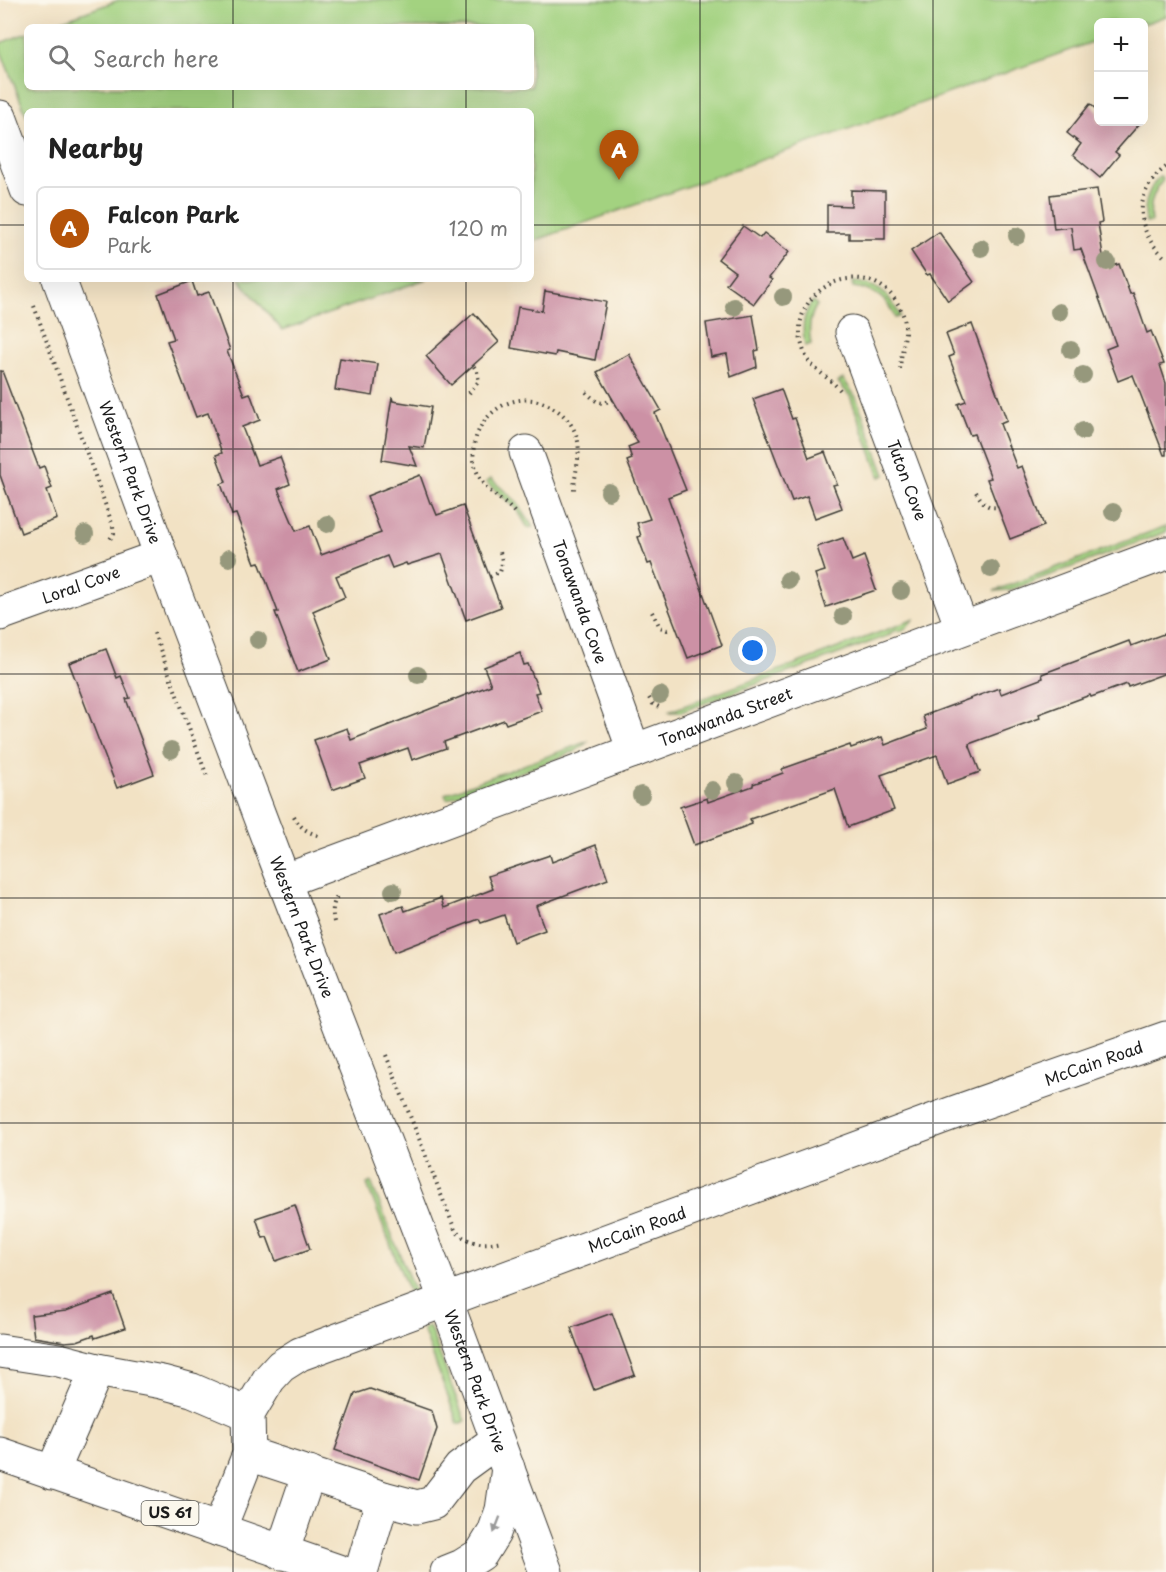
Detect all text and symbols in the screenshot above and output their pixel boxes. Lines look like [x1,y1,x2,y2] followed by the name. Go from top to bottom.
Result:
[1094,18,1148,126] map controls
[1094,18,1148,72] button: +
[24,24,534,90] search box
[45,41,78,74] icon: search
[93,41,219,74] text: Search here
[1094,72,1148,126] button: −
[48,128,143,167] text: Nearby
[600,130,638,180] pin: A
[107,197,240,230] text: Falcon Park
[62,213,77,243] text: A
[449,213,508,243] text: 120 m
[107,230,152,260] text: Park
[94,397,168,547] street label: Western Park Drive
[882,436,934,523] street label: Tuton Cove
[548,536,614,666] street label: Tonawanda Cove
[38,559,123,609] street label: Loral Cove
[738,636,767,665] your location
[655,680,796,752] street label: Tonawanda Street
[265,852,341,1001] street label: Western Park Drive
[1041,1034,1146,1091] street label: McCain Road
[584,1200,689,1258] street label: McCain Road
[439,1306,514,1455] street label: Western Park Drive
[142,1501,198,1525] road number: US 61
[492,1516,501,1534] one-way arrow

